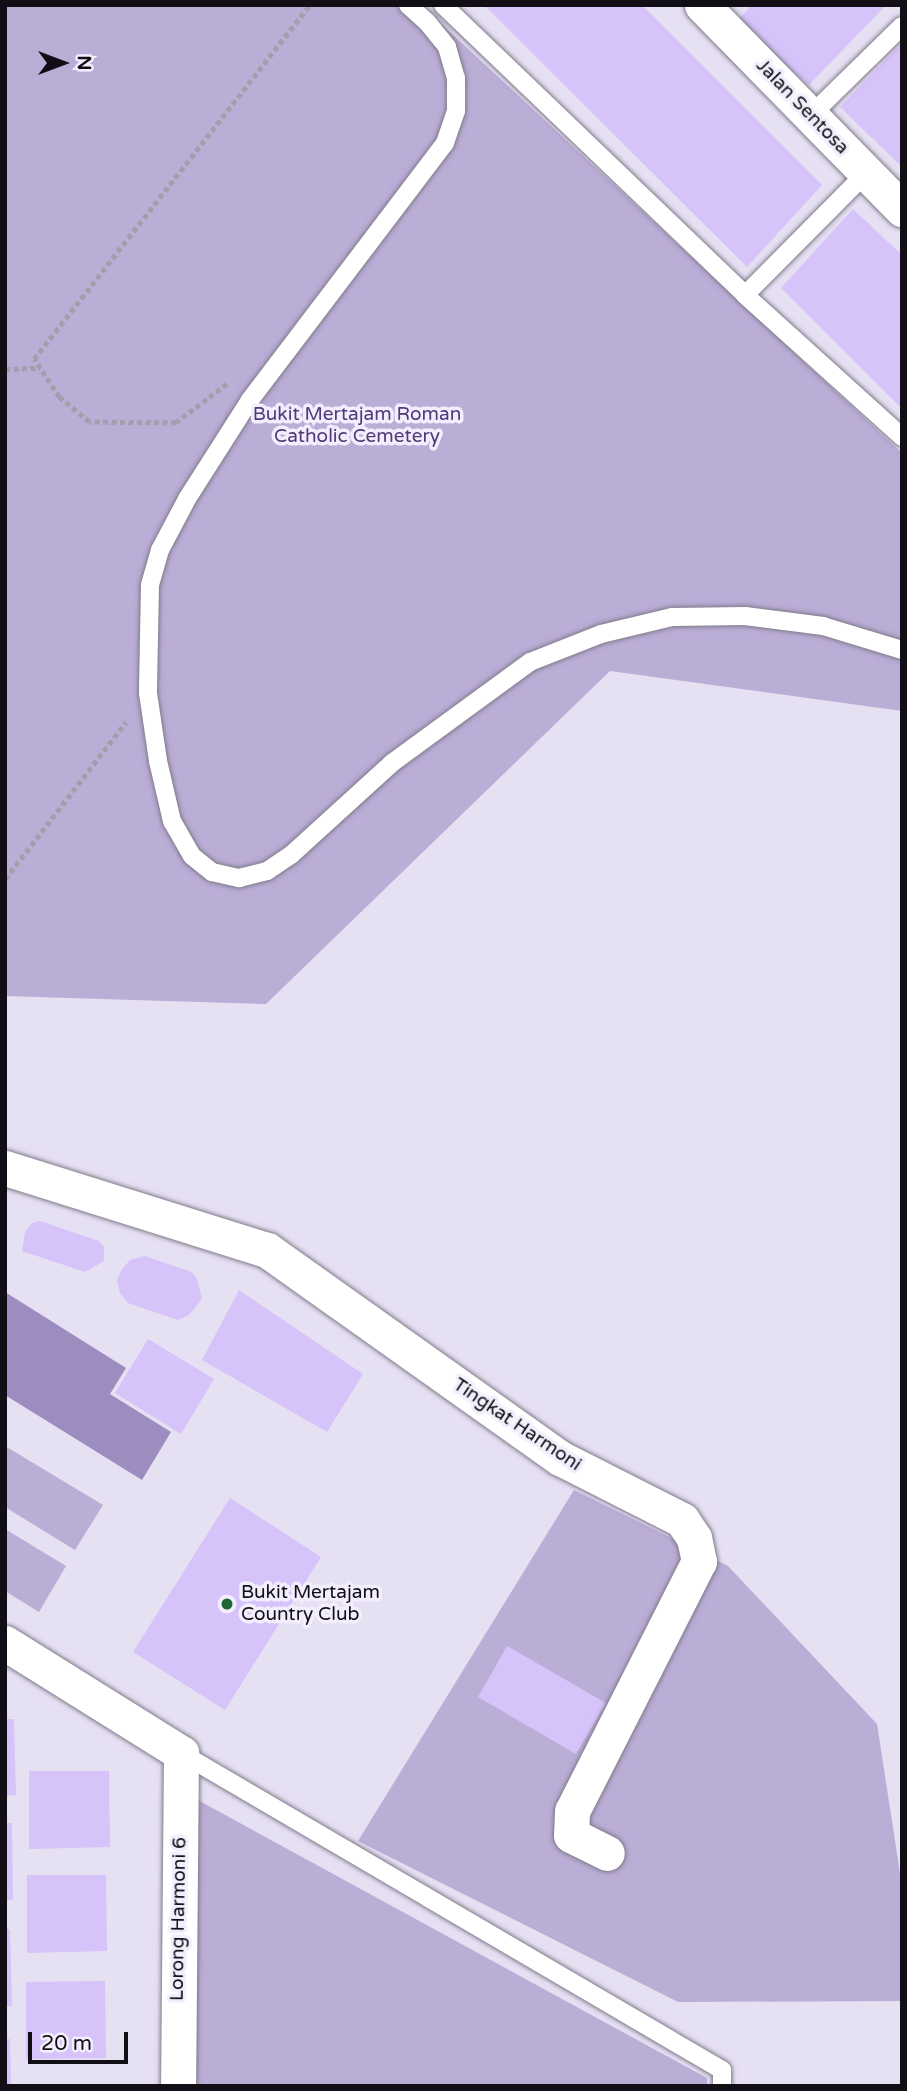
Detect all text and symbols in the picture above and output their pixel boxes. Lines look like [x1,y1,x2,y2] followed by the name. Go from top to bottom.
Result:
[28,28,98,98] north arrow
[73,55,95,71] text: N
[751,55,853,159] street label: Jalan Sentosa
[253,404,461,448] park label: Bukit Mertajam Roman Catholic Cemetery
[448,1374,586,1476] street label: Tingkat Harmoni
[241,1582,380,1626] place label: Bukit Mertajam Country Club
[219,1596,235,1612] marker: Bukit Mertajam Country Club
[166,1837,192,2001] street label: Lorong Harmoni 6
[32,2018,131,2062] scale bar
[41,2031,92,2056] text: 20 m

